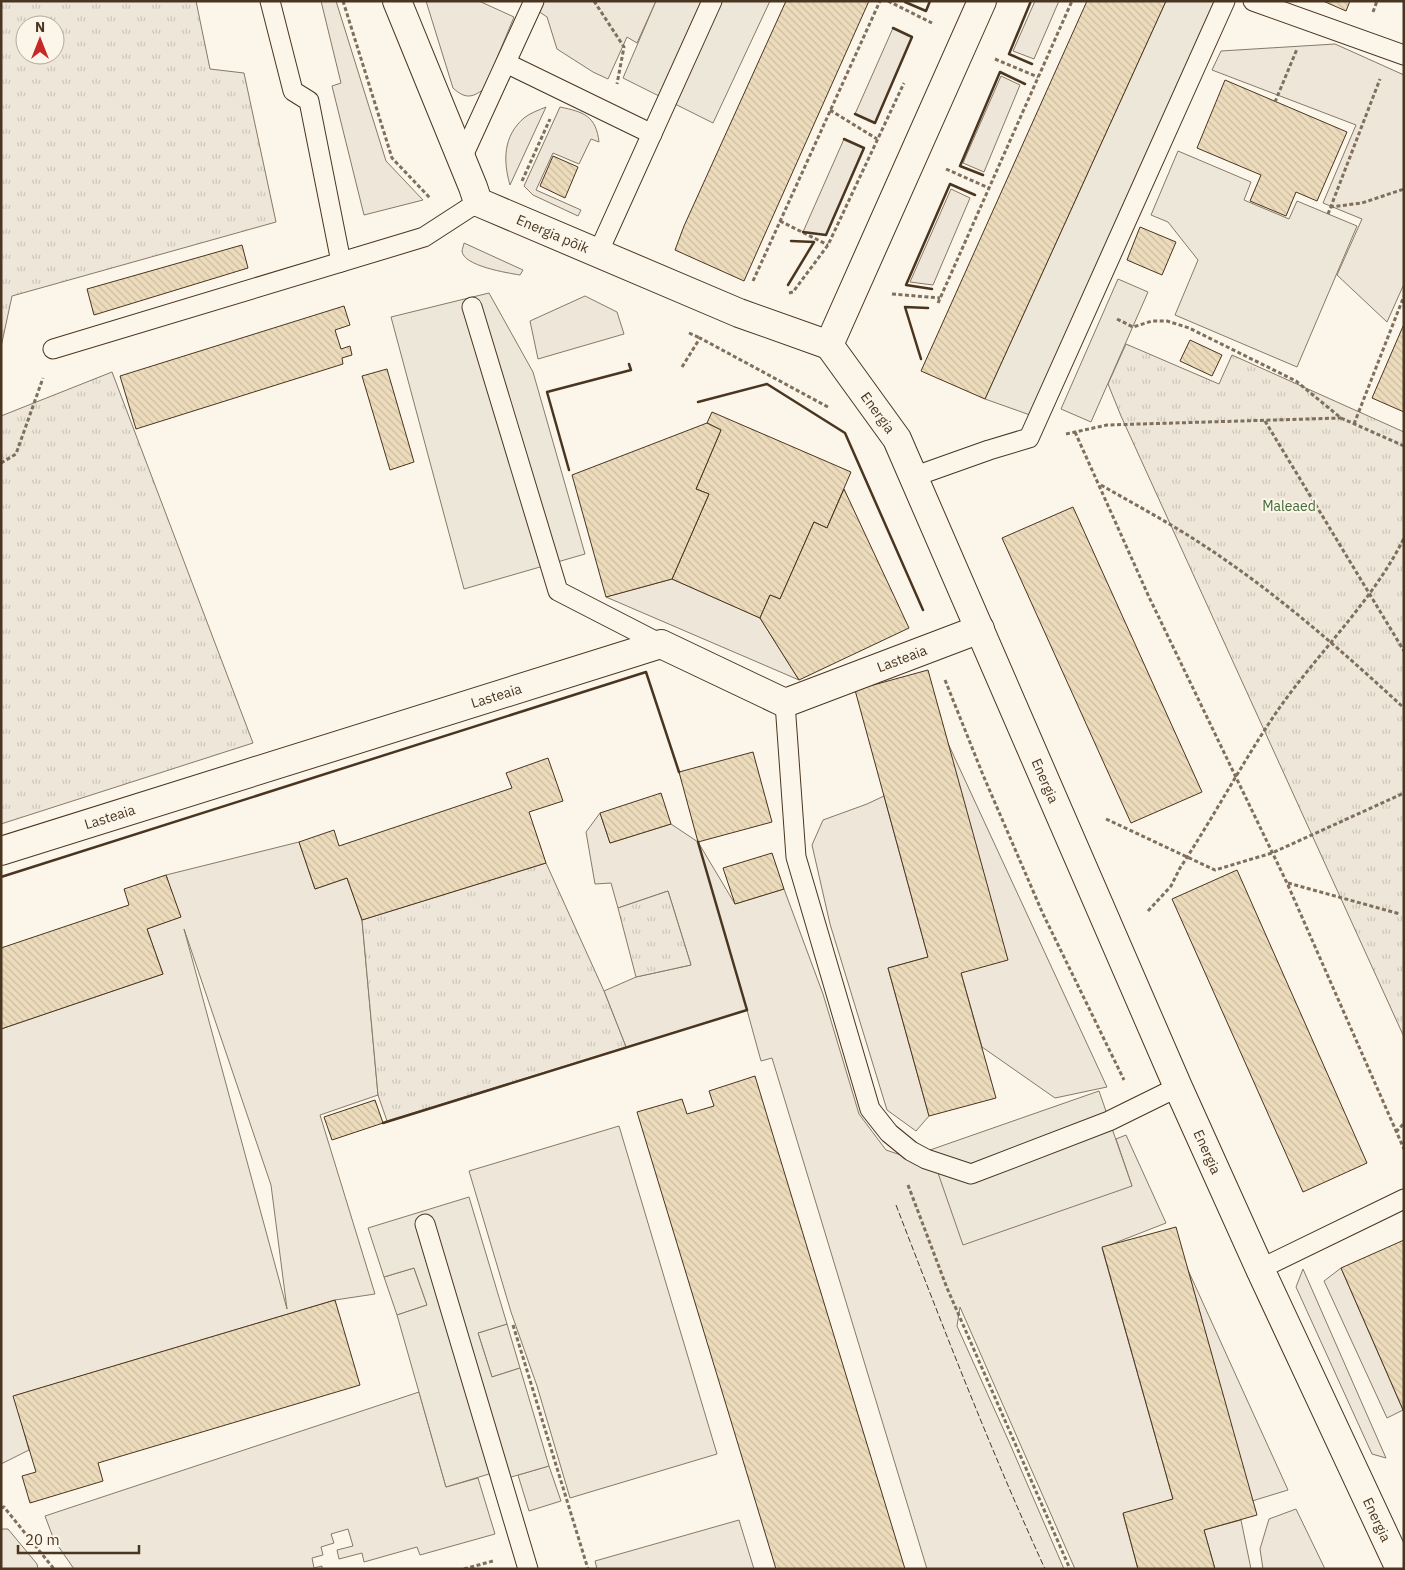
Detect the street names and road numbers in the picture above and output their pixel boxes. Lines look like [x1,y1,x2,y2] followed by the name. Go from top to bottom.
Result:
[514,210,592,257] street label: Energia põik
[857,388,899,437] street label: Energia
[874,641,930,676] street label: Lasteaia
[469,679,524,712] street label: Lasteaia
[1028,756,1063,806] street label: Energia
[82,800,138,833] street label: Lasteaia
[1189,1127,1225,1178] street label: Energia
[1359,1495,1395,1545] street label: Energia

